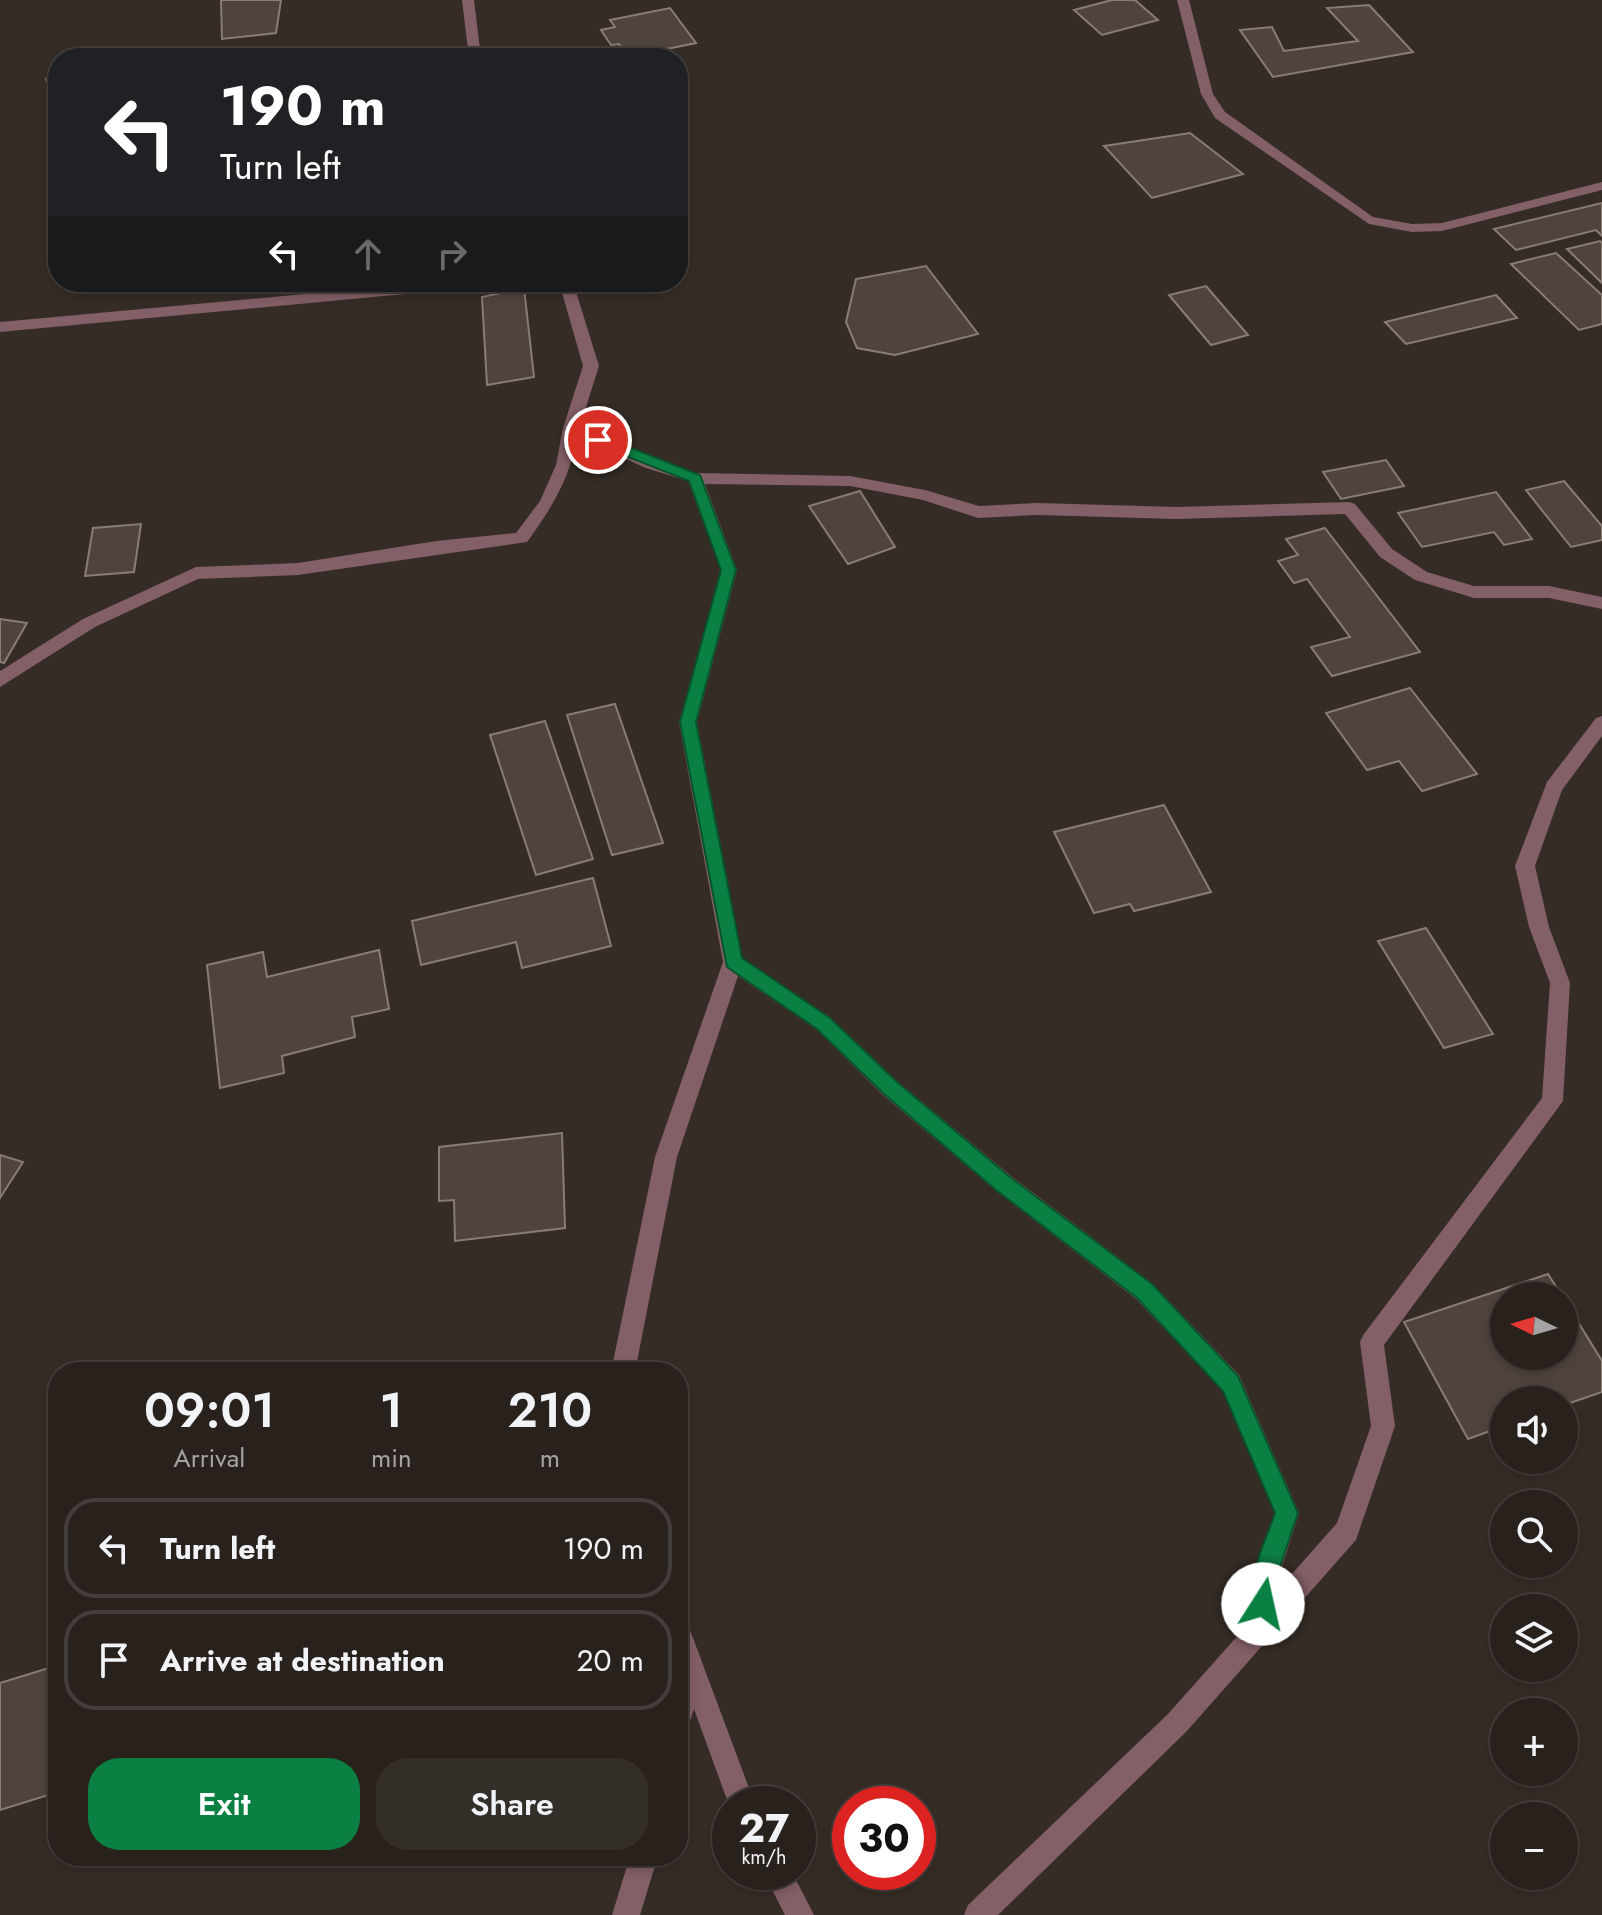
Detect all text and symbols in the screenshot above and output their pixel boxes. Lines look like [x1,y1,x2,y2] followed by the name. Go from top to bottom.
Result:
[220,65,386,146] text: 190 m
[88,80,192,184] icon: left
[220,140,341,192] text: Turn left
[262,232,306,276] icon: left
[346,232,390,276] icon: ahead
[430,232,474,276] icon: right
[564,406,632,474] pin
[576,418,620,462] icon: arrive
[1490,1282,1578,1370] north arrow
[1490,1282,1578,1890] map controls
[144,1376,275,1445] text: 09:01
[379,1376,403,1445] text: 1
[507,1376,592,1445] text: 210
[1490,1386,1578,1474] button: sound
[174,1439,245,1477] text: Arrival
[371,1439,412,1477] text: min
[540,1439,560,1477] text: m
[1490,1490,1578,1578] button: search
[92,1526,136,1570] icon: left
[160,1527,275,1570] text: Turn left
[563,1527,644,1570] text: 190 m
[1221,1562,1305,1646] position arrow
[1490,1594,1578,1682] button: layers
[92,1638,136,1682] icon: arrive
[160,1639,445,1682] text: Arrive at destination
[577,1639,644,1682] text: 20 m
[1490,1698,1578,1786] button: +
[88,1758,360,1850] button: Exit
[376,1758,648,1850] button: Share
[832,1786,936,1890] speed limit sign: 30
[739,1799,789,1857] text: 27
[1490,1802,1578,1890] button: −
[741,1843,787,1872] text: km/h

